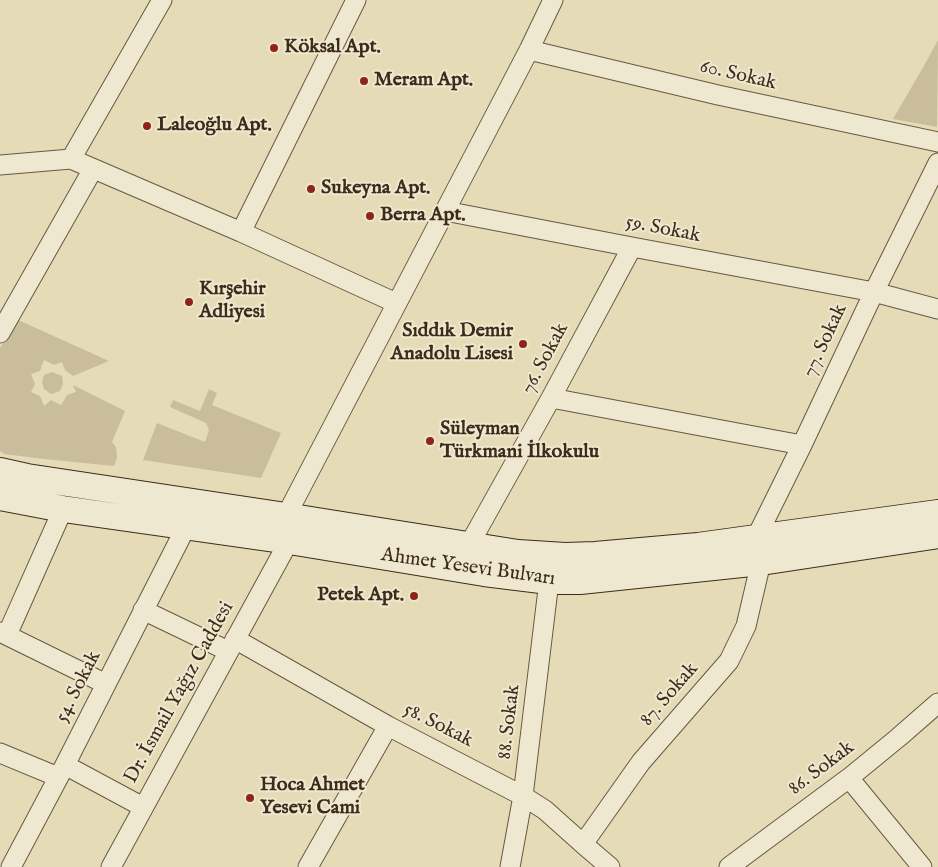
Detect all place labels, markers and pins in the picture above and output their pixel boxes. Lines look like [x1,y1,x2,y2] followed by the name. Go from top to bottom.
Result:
[284,36,381,60] place label: Köksal Apt.
[268,42,280,54] marker: Köksal Apt.
[374,69,473,93] place label: Meram Apt.
[358,75,370,87] marker: Meram Apt.
[157,114,272,138] place label: Laleoğlu Apt.
[141,120,153,132] marker: Laleoğlu Apt.
[321,177,430,201] place label: Sukeyna Apt.
[305,183,317,195] marker: Sukeyna Apt.
[380,204,466,228] place label: Berra Apt.
[364,210,376,222] marker: Berra Apt.
[199,278,266,325] place label: Kırşehir Adliyesi
[183,296,195,308] marker: Kırşehir Adliyesi
[391,320,513,367] place label: Sıddık Demir Anadolu Lisesi
[517,338,529,350] marker: Sıddık Demir Anadolu Lisesi
[440,418,599,465] place label: Süleyman Türkmani İlkokulu
[424,435,436,447] marker: Süleyman Türkmani İlkokulu
[317,584,404,608] place label: Petek Apt.
[408,590,420,602] marker: Petek Apt.
[260,774,365,821] place label: Hoca Ahmet Yesevi Cami
[244,792,256,804] marker: Hoca Ahmet Yesevi Cami

